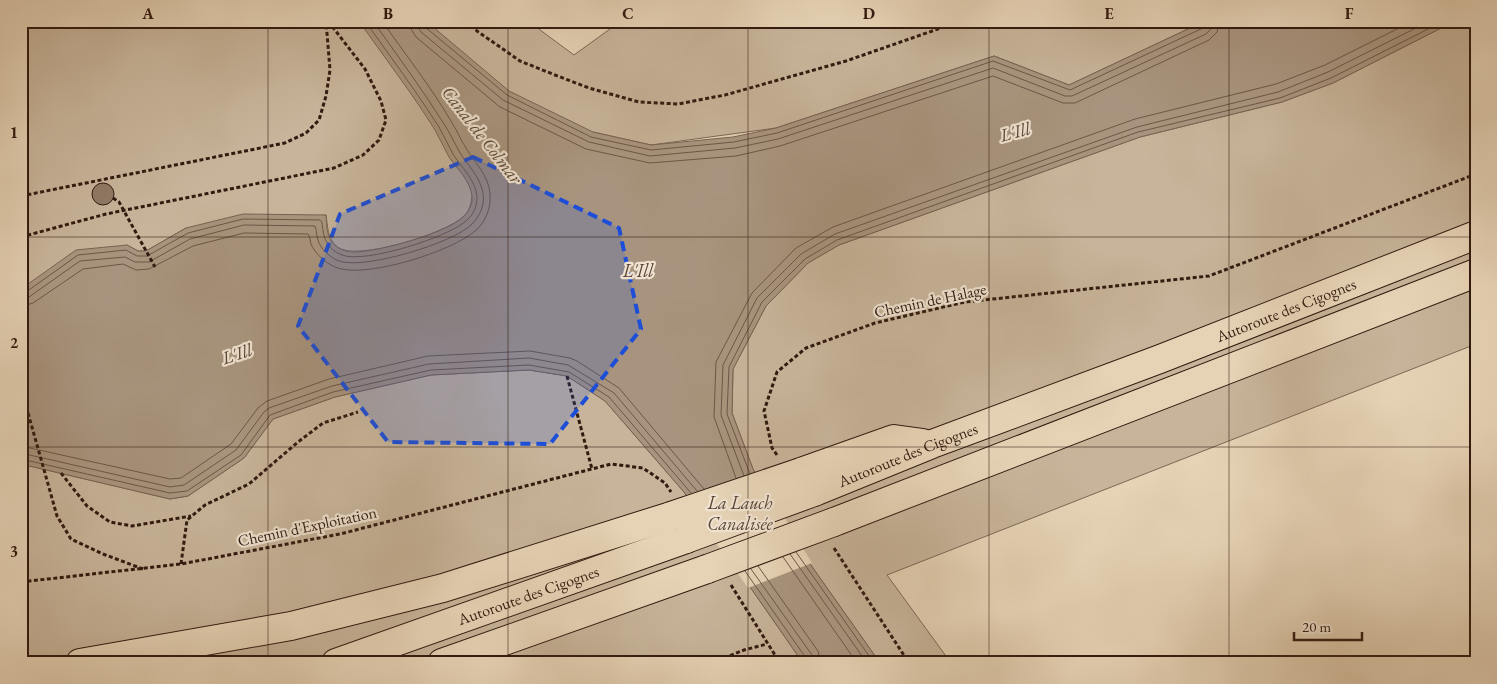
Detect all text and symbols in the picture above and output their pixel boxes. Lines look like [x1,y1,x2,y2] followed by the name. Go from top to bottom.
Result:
[141,3,154,24] text: A
[383,3,393,24] text: B
[622,3,634,24] text: C
[863,3,875,24] text: D
[1104,3,1114,24] text: E
[1345,3,1354,24] text: F
[437,81,529,189] water label: Canal de Colmar
[996,116,1033,147] water label: L'Ill
[10,122,18,143] text: 1
[622,259,654,282] water label: L'Ill
[1212,273,1359,347] street label: Autoroute des Cigognes
[872,278,988,323] street label: Chemin de Halage
[10,332,19,353] text: 2
[218,338,256,370] water label: L'Ill
[834,418,981,492] street label: Autoroute des Cigognes
[707,491,774,535] water label: La Lauch Canalisée
[236,501,379,551] street label: Chemin d'Exploitation
[10,541,18,562] text: 3
[454,561,602,630] street label: Autoroute des Cigognes
[1294,609,1362,641] scale bar
[1302,617,1331,636] text: 20 m

